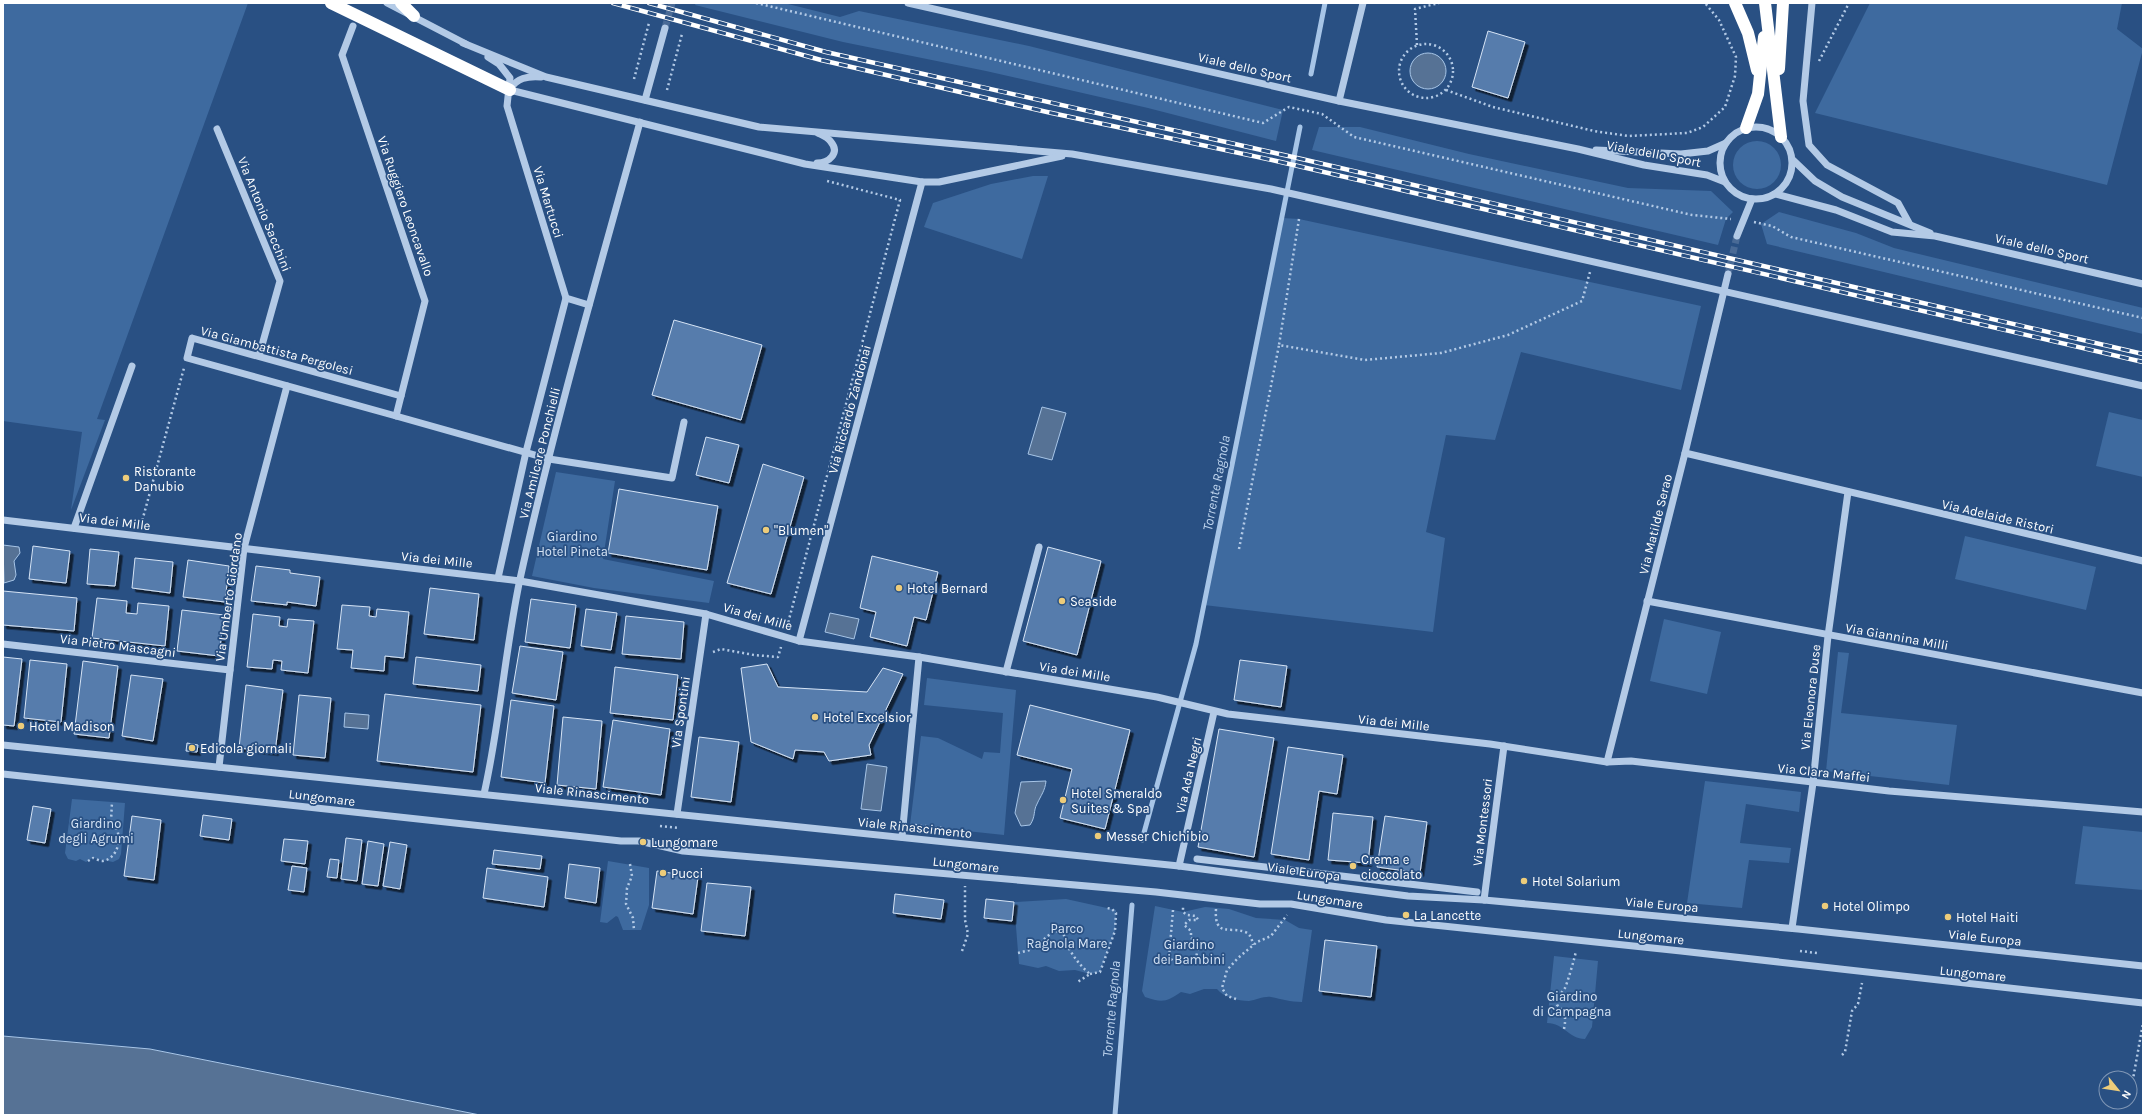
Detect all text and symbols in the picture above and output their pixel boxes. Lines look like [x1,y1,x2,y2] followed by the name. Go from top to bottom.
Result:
[1197,49,1293,86] street label: Viale dello Sport
[375,134,437,278] street label: Via Ruggiero Leoncavallo
[1605,137,1702,170] street label: Viale dello Sport
[235,155,294,274] street label: Via Antonio Sacchini
[530,164,567,240] street label: Via Martucci
[1994,230,2090,267] street label: Viale dello Sport
[199,323,355,378] street label: Via Giambattista Pergolesi
[825,343,874,475] street label: Via Riccardo Zandonai
[516,386,563,521] street label: Via Amilcare Ponchielli
[1199,434,1234,532] water label: Torrente Ragnola
[134,464,196,494] place label: Ristorante Danubio
[1636,472,1675,576] street label: Via Matilde Serao
[121,473,131,483] marker: Ristorante Danubio
[1940,496,2055,537] street label: Via Adelaide Ristori
[78,510,152,533] street label: Via dei Mille
[774,523,828,538] place label: "Blumen"
[761,525,771,535] marker: "Blumen"
[536,529,608,559] park label: Giardino Hotel Pineta
[212,532,245,663] street label: Via Umberto Giordano
[401,548,474,571] street label: Via dei Mille
[907,581,988,596] place label: Hotel Bernard
[894,583,904,593] marker: Hotel Bernard
[1070,594,1117,609] place label: Seaside
[1057,596,1067,606] marker: Seaside
[721,599,795,634] street label: Via dei Mille
[1844,620,1950,653] street label: Via Giannina Milli
[59,631,177,660] street label: Via Pietro Mascagni
[1797,643,1824,751] street label: Via Eleonora Duse
[1038,658,1112,685] street label: Via dei Mille
[668,675,693,749] street label: Via Spontini
[823,710,911,725] place label: Hotel Excelsior
[1358,711,1431,734] street label: Via dei Mille
[810,712,820,722] marker: Hotel Excelsior
[29,719,115,734] place label: Hotel Madison
[16,721,26,731] marker: Hotel Madison
[1172,735,1205,815] street label: Via Ada Negri
[200,741,292,756] place label: Edicola giornali
[187,743,197,753] marker: Edicola giornali
[1777,760,1871,785] street label: Via Clara Maffei
[1470,777,1495,867] street label: Via Montessori
[534,780,650,807] street label: Viale Rinascimento
[288,786,356,809] street label: Lungomare
[1071,786,1162,816] place label: Hotel Smeraldo Suites & Spa
[1058,795,1068,805] marker: Hotel Smeraldo Suites & Spa
[857,814,973,841] street label: Viale Rinascimento
[58,816,134,846] park label: Giardino degli Agrumi
[1106,829,1209,844] place label: Messer Chichibio
[1093,831,1103,841] marker: Messer Chichibio
[651,835,718,850] place label: Lungomare
[638,837,648,847] marker: Lungomare
[1361,852,1422,882] place label: Crema e cioccolato
[932,854,1000,875] street label: Lungomare
[1267,859,1341,884] street label: Viale Europa
[1348,861,1358,871] marker: Crema e cioccolato
[671,866,703,881] place label: Pucci
[658,868,668,878] marker: Pucci
[1532,874,1620,889] place label: Hotel Solarium
[1519,876,1529,886] marker: Hotel Solarium
[1296,887,1364,912] street label: Lungomare
[1625,894,1699,915] street label: Viale Europa
[1833,899,1910,914] place label: Hotel Olimpo
[1820,901,1830,911] marker: Hotel Olimpo
[1414,908,1482,923] place label: La Lancette
[1401,910,1411,920] marker: La Lancette
[1956,910,2019,925] place label: Hotel Haiti
[1943,912,1953,922] marker: Hotel Haiti
[1027,921,1108,951] park label: Parco Ragnola Mare
[1617,926,1685,947] street label: Lungomare
[1948,926,2022,949] street label: Viale Europa
[1153,937,1225,967] park label: Giardino dei Bambini
[1099,960,1124,1058] water label: Torrente Ragnola
[1939,963,2007,984] street label: Lungomare
[1532,989,1612,1019] park label: Giardino di Campagna
[2098,1070,2138,1110] north arrow
[2119,1088,2134,1101] text: N

